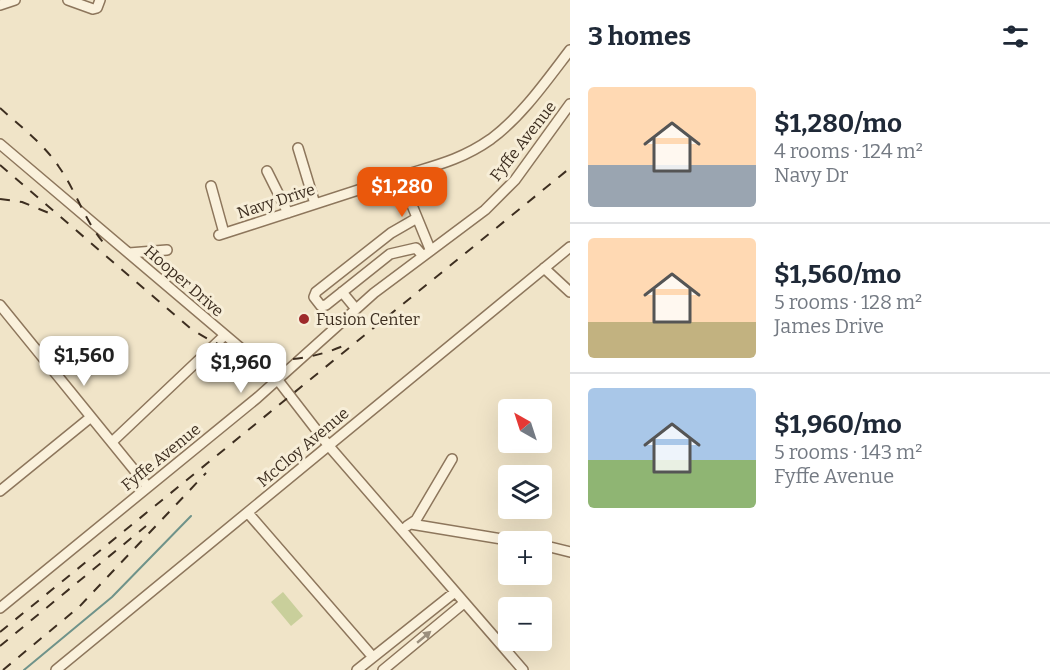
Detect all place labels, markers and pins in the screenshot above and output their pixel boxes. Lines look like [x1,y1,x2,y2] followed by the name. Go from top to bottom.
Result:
[353,167,451,218] pin: $1,280
[316,310,420,329] place label: Fusion Center
[297,312,311,326] marker: Fusion Center
[35,336,133,387] pin: $1,560
[192,343,290,394] pin: $1,960

